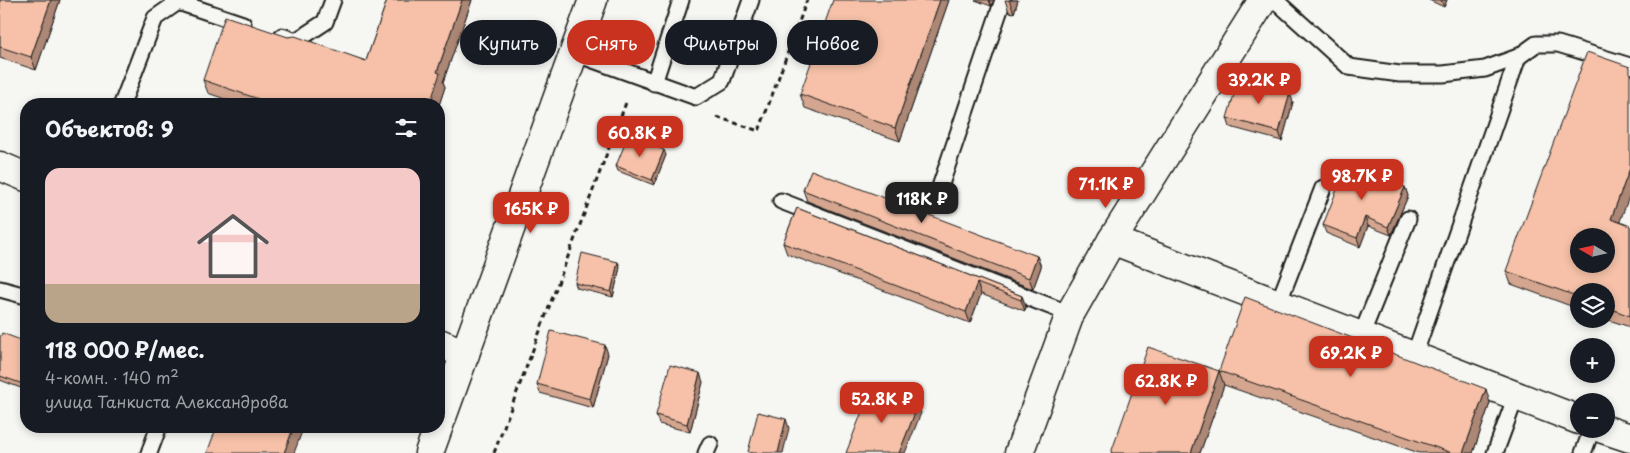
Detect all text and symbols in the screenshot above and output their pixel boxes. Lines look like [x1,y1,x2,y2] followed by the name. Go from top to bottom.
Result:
[460,20,557,65] chip: Купить
[567,20,655,65] chip: Снять
[665,20,777,65] chip: Фильтры
[787,20,878,65] chip: Новое
[1213,62,1305,105] pin: 39.2K ₽
[1228,67,1290,91] text: 39.2K ₽
[45,112,174,144] text: Объектов: 9
[392,114,420,142] icon: filters
[594,116,686,158] pin: 60.8K ₽
[608,120,672,144] text: 60.8K ₽
[1316,158,1408,201] pin: 98.7K ₽
[1332,163,1392,187] text: 98.7K ₽
[1060,166,1152,209] pin: 71.1K ₽
[1079,171,1134,195] text: 71.1K ₽
[881,182,963,224] pin: 118K ₽
[896,186,948,210] text: 118K ₽
[490,192,572,234] pin: 165K ₽
[504,196,558,220] text: 165K ₽
[188,201,278,291] icon: home
[1570,228,1615,272] north arrow
[1570,228,1615,438] map controls
[1570,283,1615,328] button: layers
[45,333,205,365] text: 118 000 ₽/мес.
[1305,336,1397,378] pin: 69.2K ₽
[1570,338,1615,383] button: +
[1320,340,1382,364] text: 69.2K ₽
[1120,364,1212,406] pin: 62.8K ₽
[45,365,179,389] text: 4-комн. · 140 m²
[1135,368,1197,392] text: 62.8K ₽
[836,382,928,424] pin: 52.8K ₽
[851,386,913,410] text: 52.8K ₽
[45,389,288,413] text: улица Танкиста Александрова
[1570,393,1615,438] button: −

